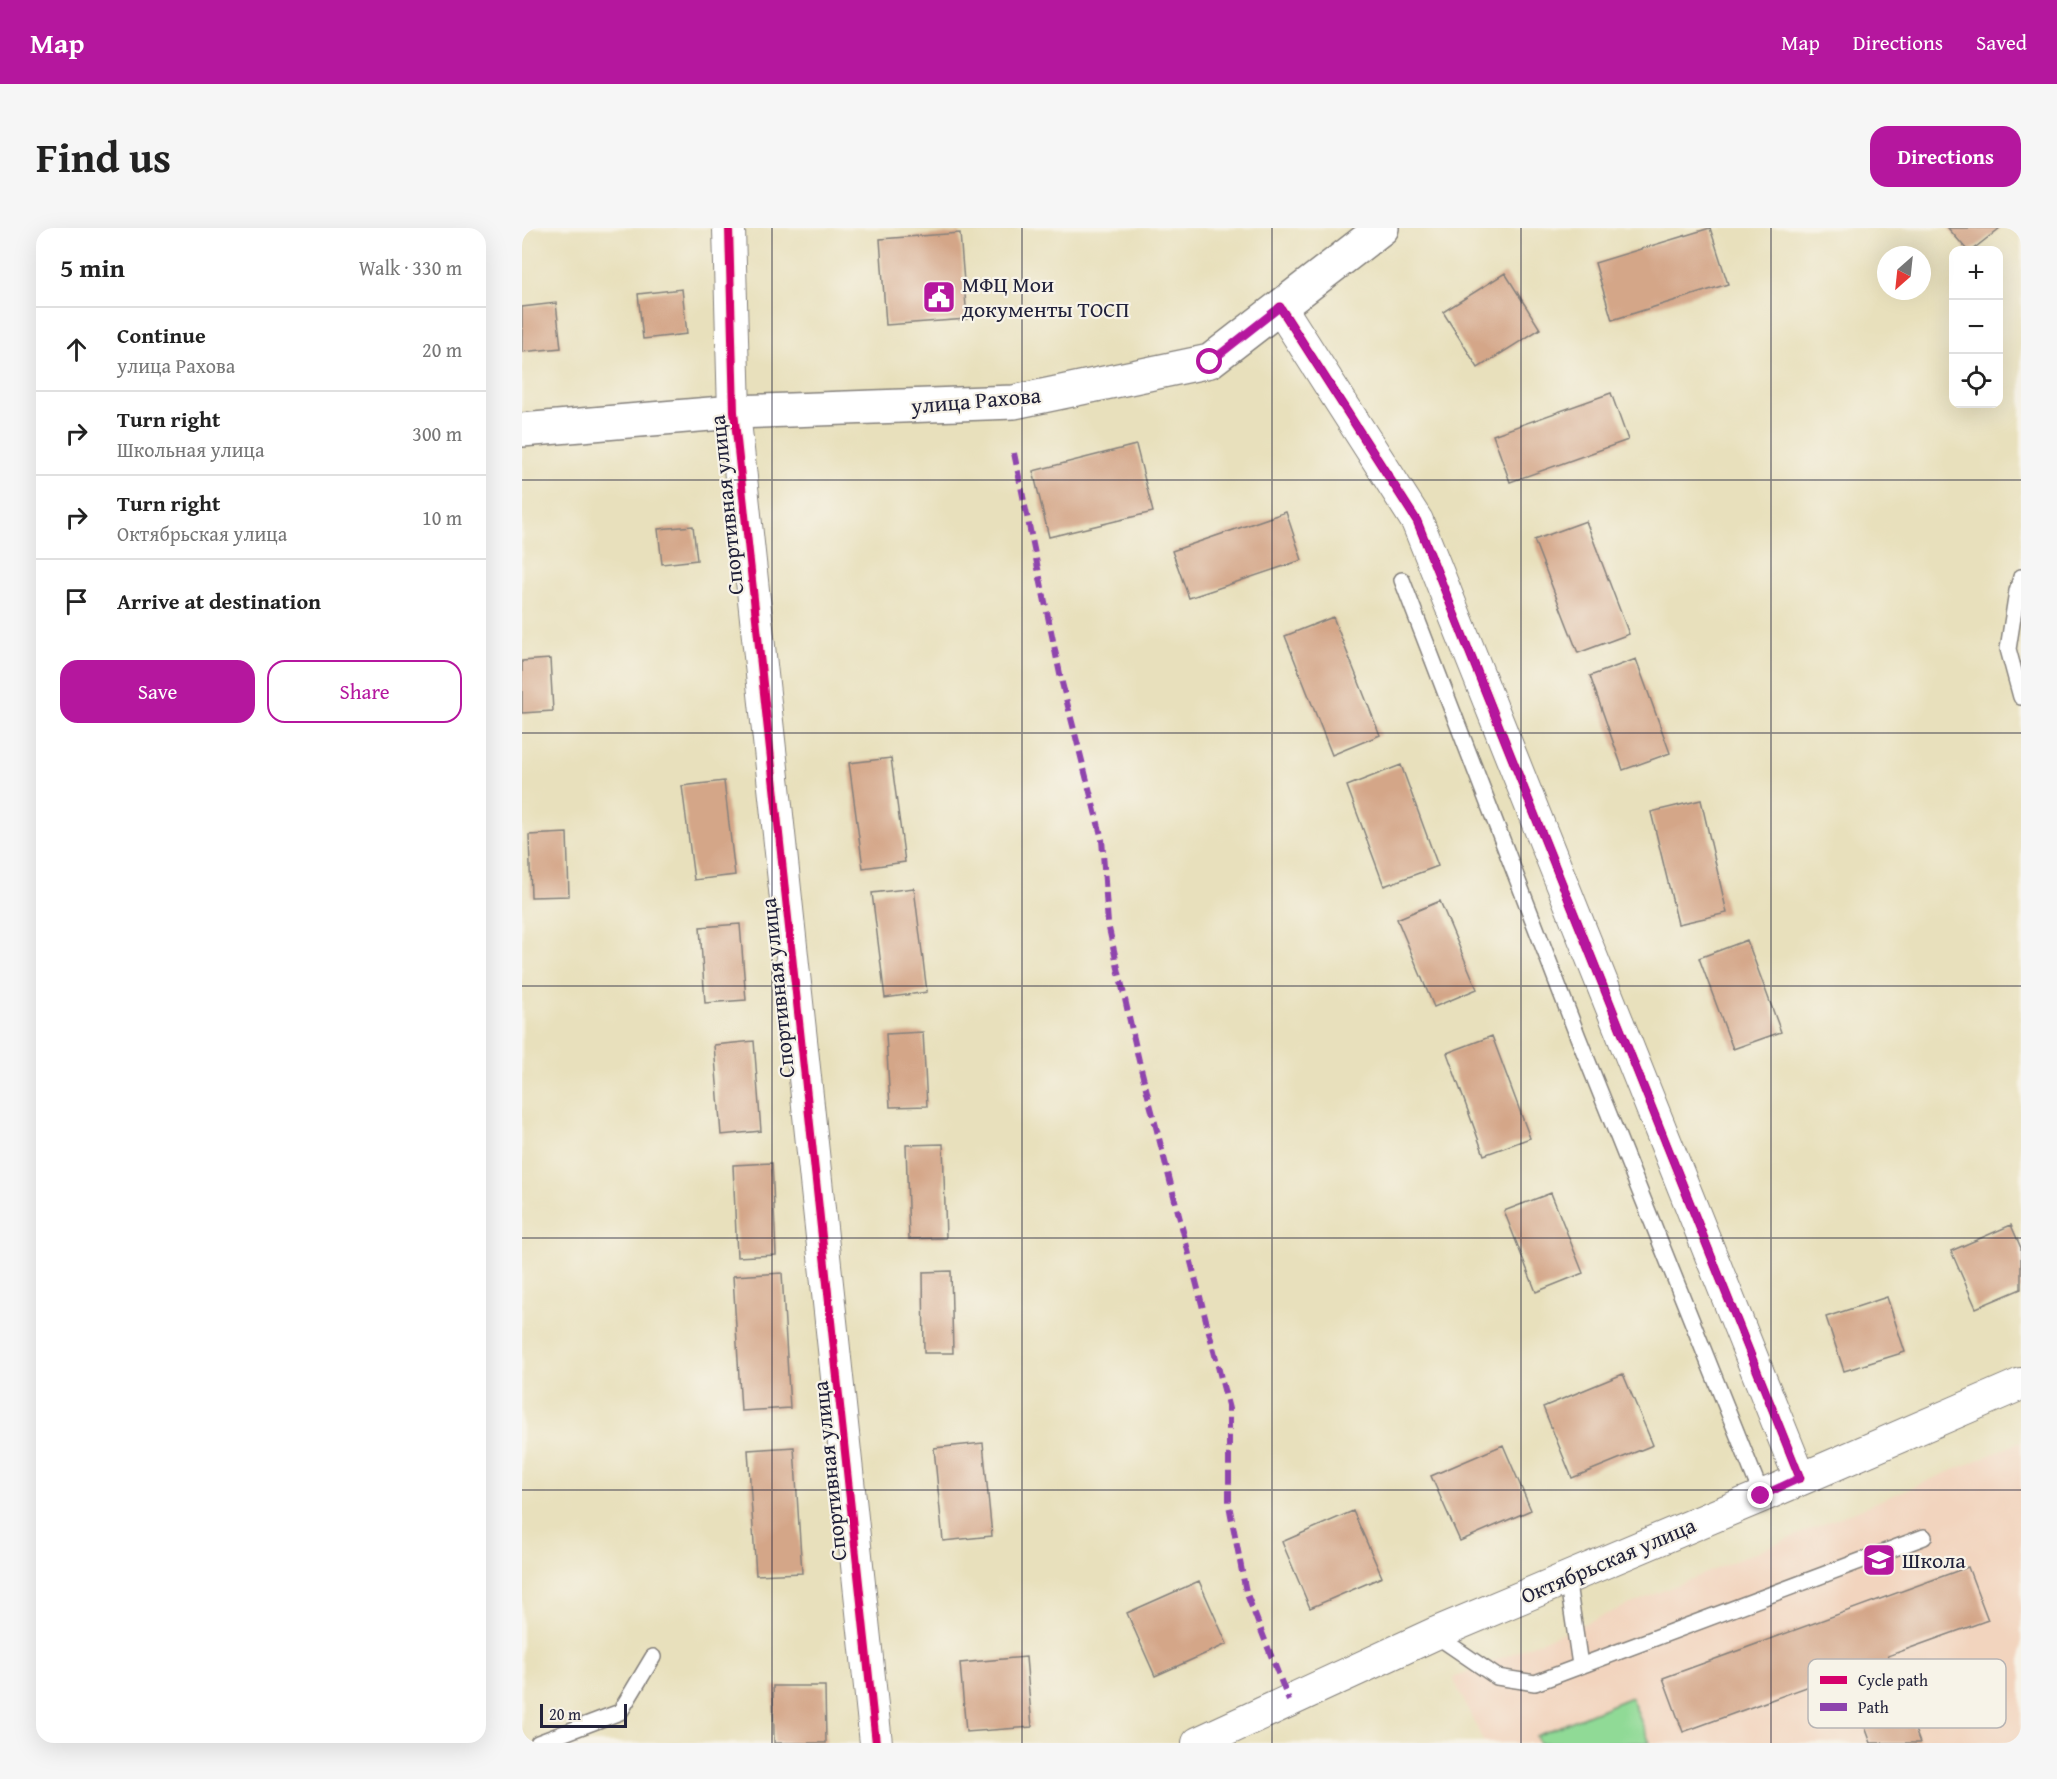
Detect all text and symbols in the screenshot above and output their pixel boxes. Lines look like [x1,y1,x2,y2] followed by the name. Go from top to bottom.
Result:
[30,22,84,63] text: Map
[1781,27,1820,58] text: Map
[1853,27,1943,58] text: Directions
[1976,27,2027,58] text: Saved
[36,126,171,187] text: Find us
[1870,126,2021,187] button: Directions
[1877,246,1931,300] north arrow
[1949,246,2003,408] map controls
[1949,246,2003,300] button: +
[60,248,125,287] text: 5 min
[359,253,462,282] text: Walk · 330 m
[962,268,1129,325] place label: МФЦ Мои документы ТОСП
[921,279,957,315] public building icon: МФЦ Мои документы ТОСП
[1949,300,2003,354] button: −
[117,319,206,351] text: Continue
[60,333,93,366] icon: ahead
[422,335,462,364] text: 20 m
[1196,348,1222,374] route start
[117,351,235,380] text: улица Рахова
[1949,354,2003,408] button: locate
[909,378,1043,422] street label: улица Рахова
[117,403,220,435] text: Turn right
[701,413,751,596] street label: Спортивная улица
[60,417,93,450] icon: right
[412,419,462,448] text: 300 m
[117,435,265,464] text: Школьная улица
[117,487,220,519] text: Turn right
[60,501,93,534] icon: right
[422,503,462,532] text: 10 m
[117,519,287,548] text: Октябрьская улица
[60,585,93,618] icon: arrive
[117,585,321,617] text: Arrive at destination
[60,660,255,723] button: Save
[267,660,462,723] button: Share
[752,896,802,1079] street label: Спортивная улица
[804,1379,854,1562] street label: Спортивная улица
[1747,1482,1773,1508] route end
[1516,1508,1701,1611] street label: Октябрьская улица
[1861,1542,1897,1578] school or university icon: Школа
[1902,1544,1966,1576] place label: Школа
[1808,1659,2006,1728] legend
[1858,1668,1928,1692] text: Cycle path
[1858,1695,1889,1719] text: Path
[540,1701,627,1728] scale bar
[549,1702,581,1726] text: 20 m

